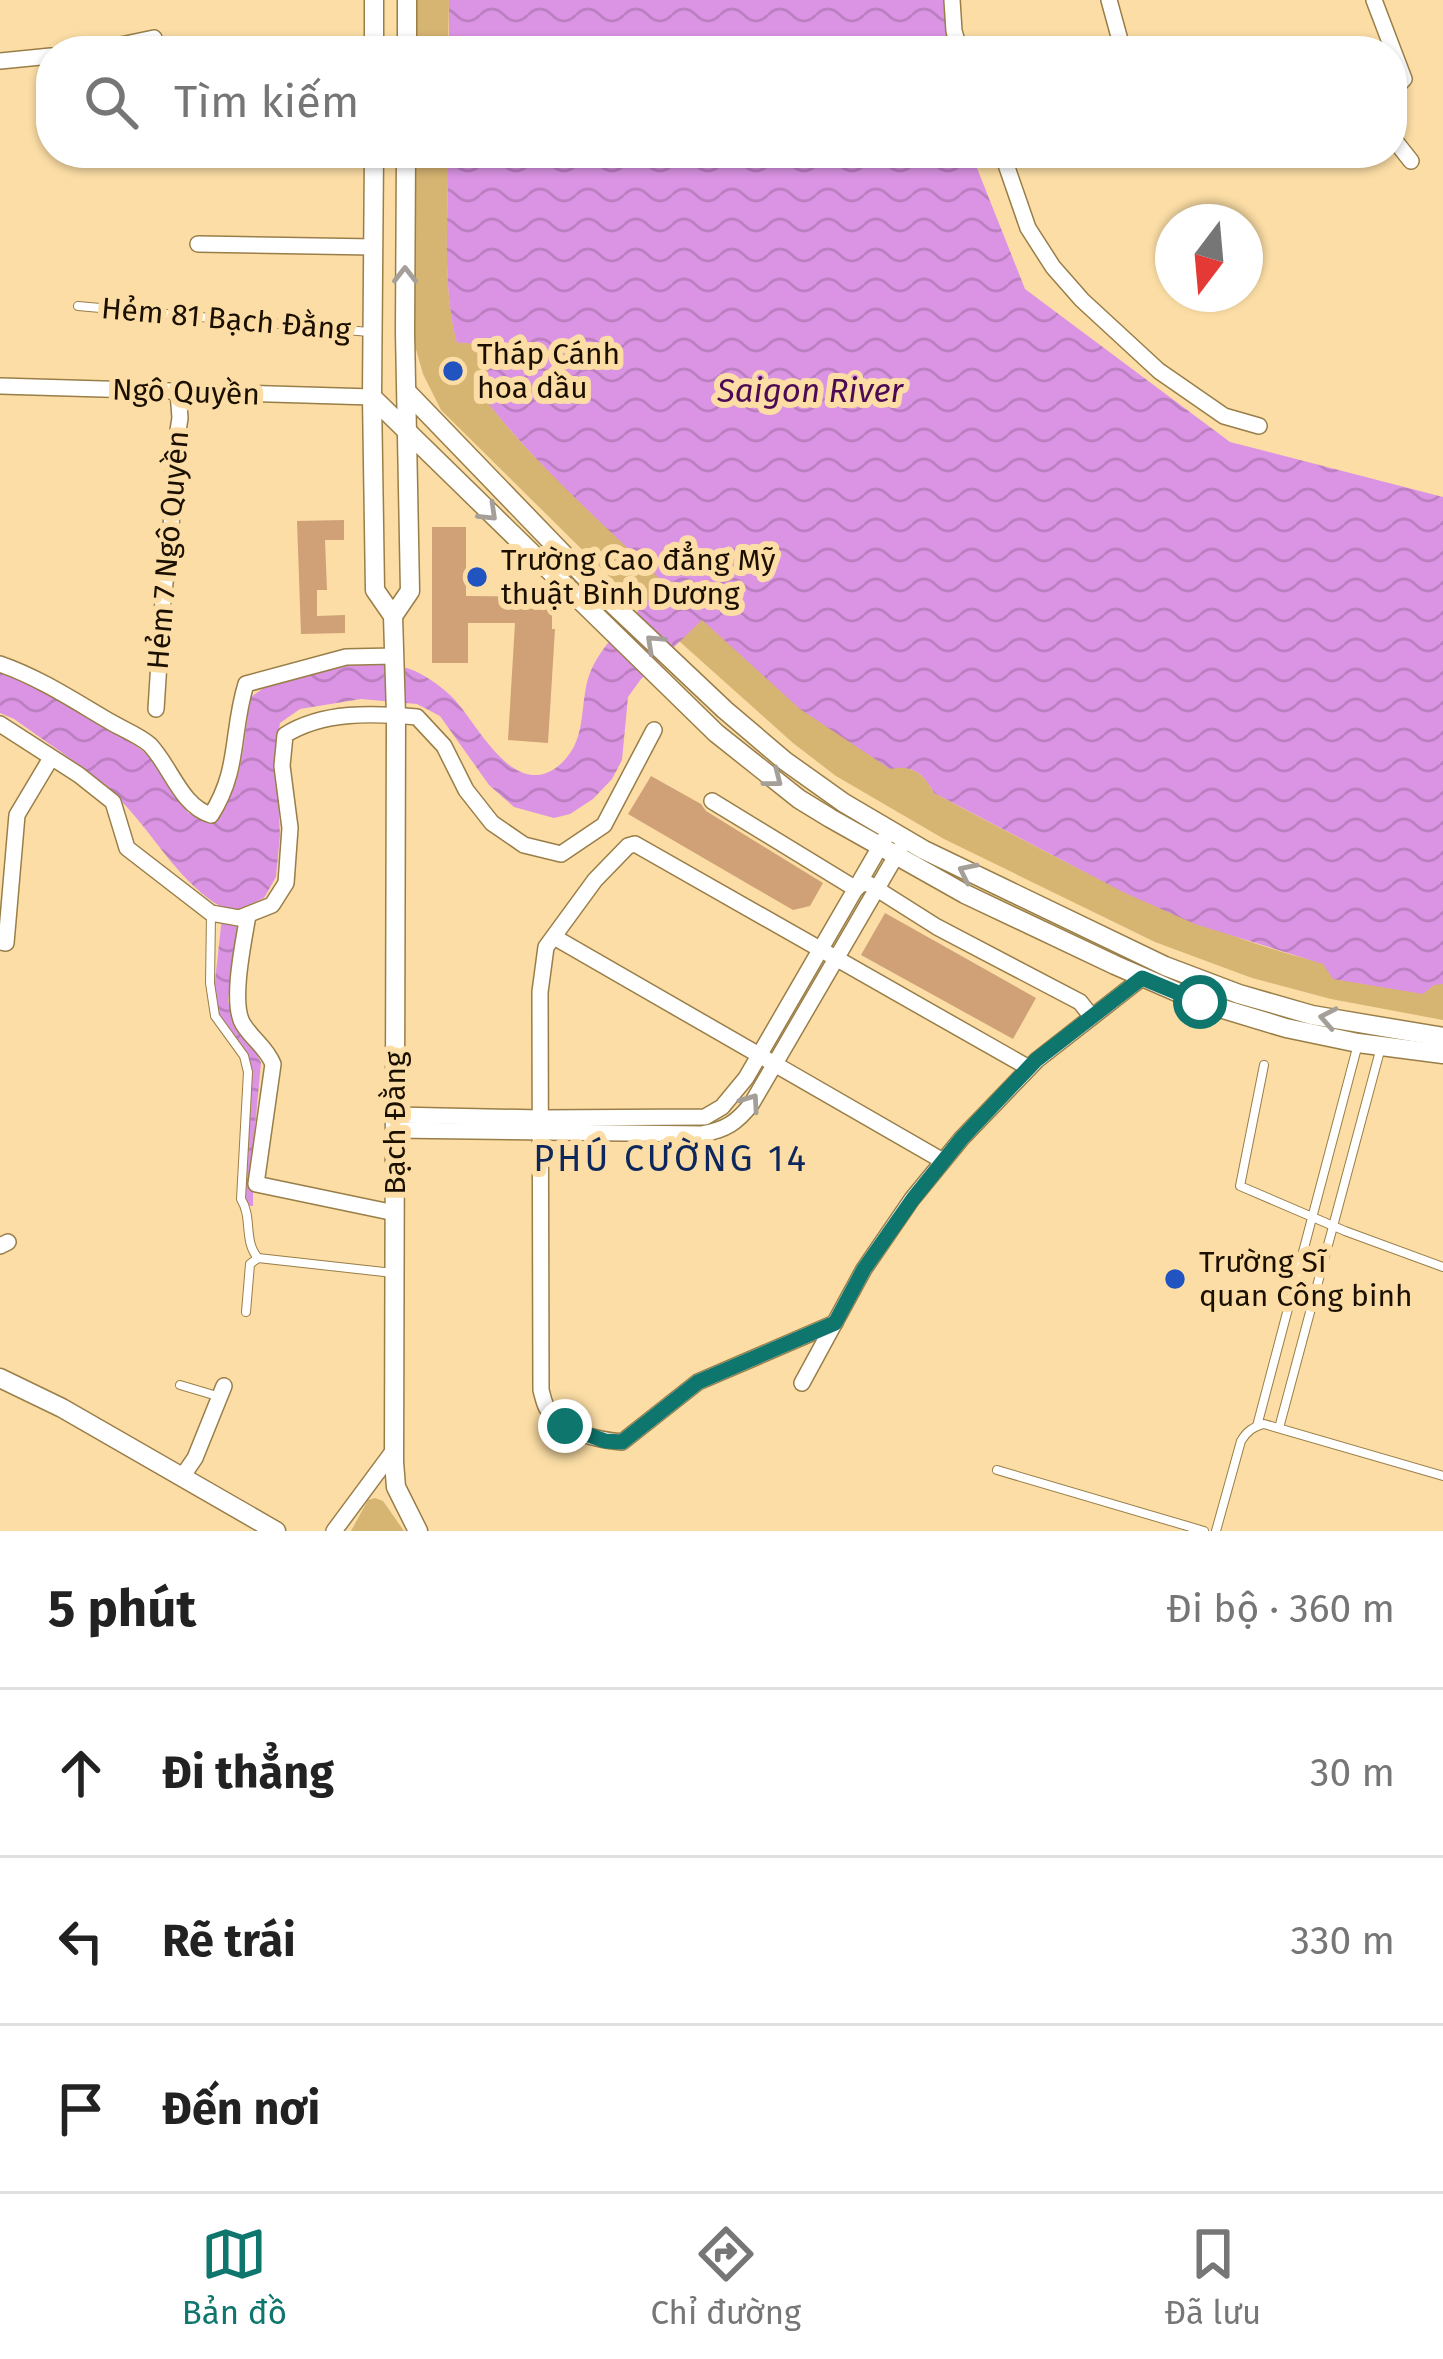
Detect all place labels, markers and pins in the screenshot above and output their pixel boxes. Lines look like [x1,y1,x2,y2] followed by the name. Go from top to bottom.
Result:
[477,336,620,406] place label: Tháp Cánh hoa dầu
[440,358,466,384] marker: Tháp Cánh hoa dầu
[501,541,776,612] place label: Trường Cao đẳng Mỹ thuật Bình Dương
[464,564,490,590] marker: Trường Cao đẳng Mỹ thuật Bình Dương
[1199,1244,1413,1314] place label: Trường Sĩ quan Công binh
[1162,1266,1188,1292] marker: Trường Sĩ quan Công binh

